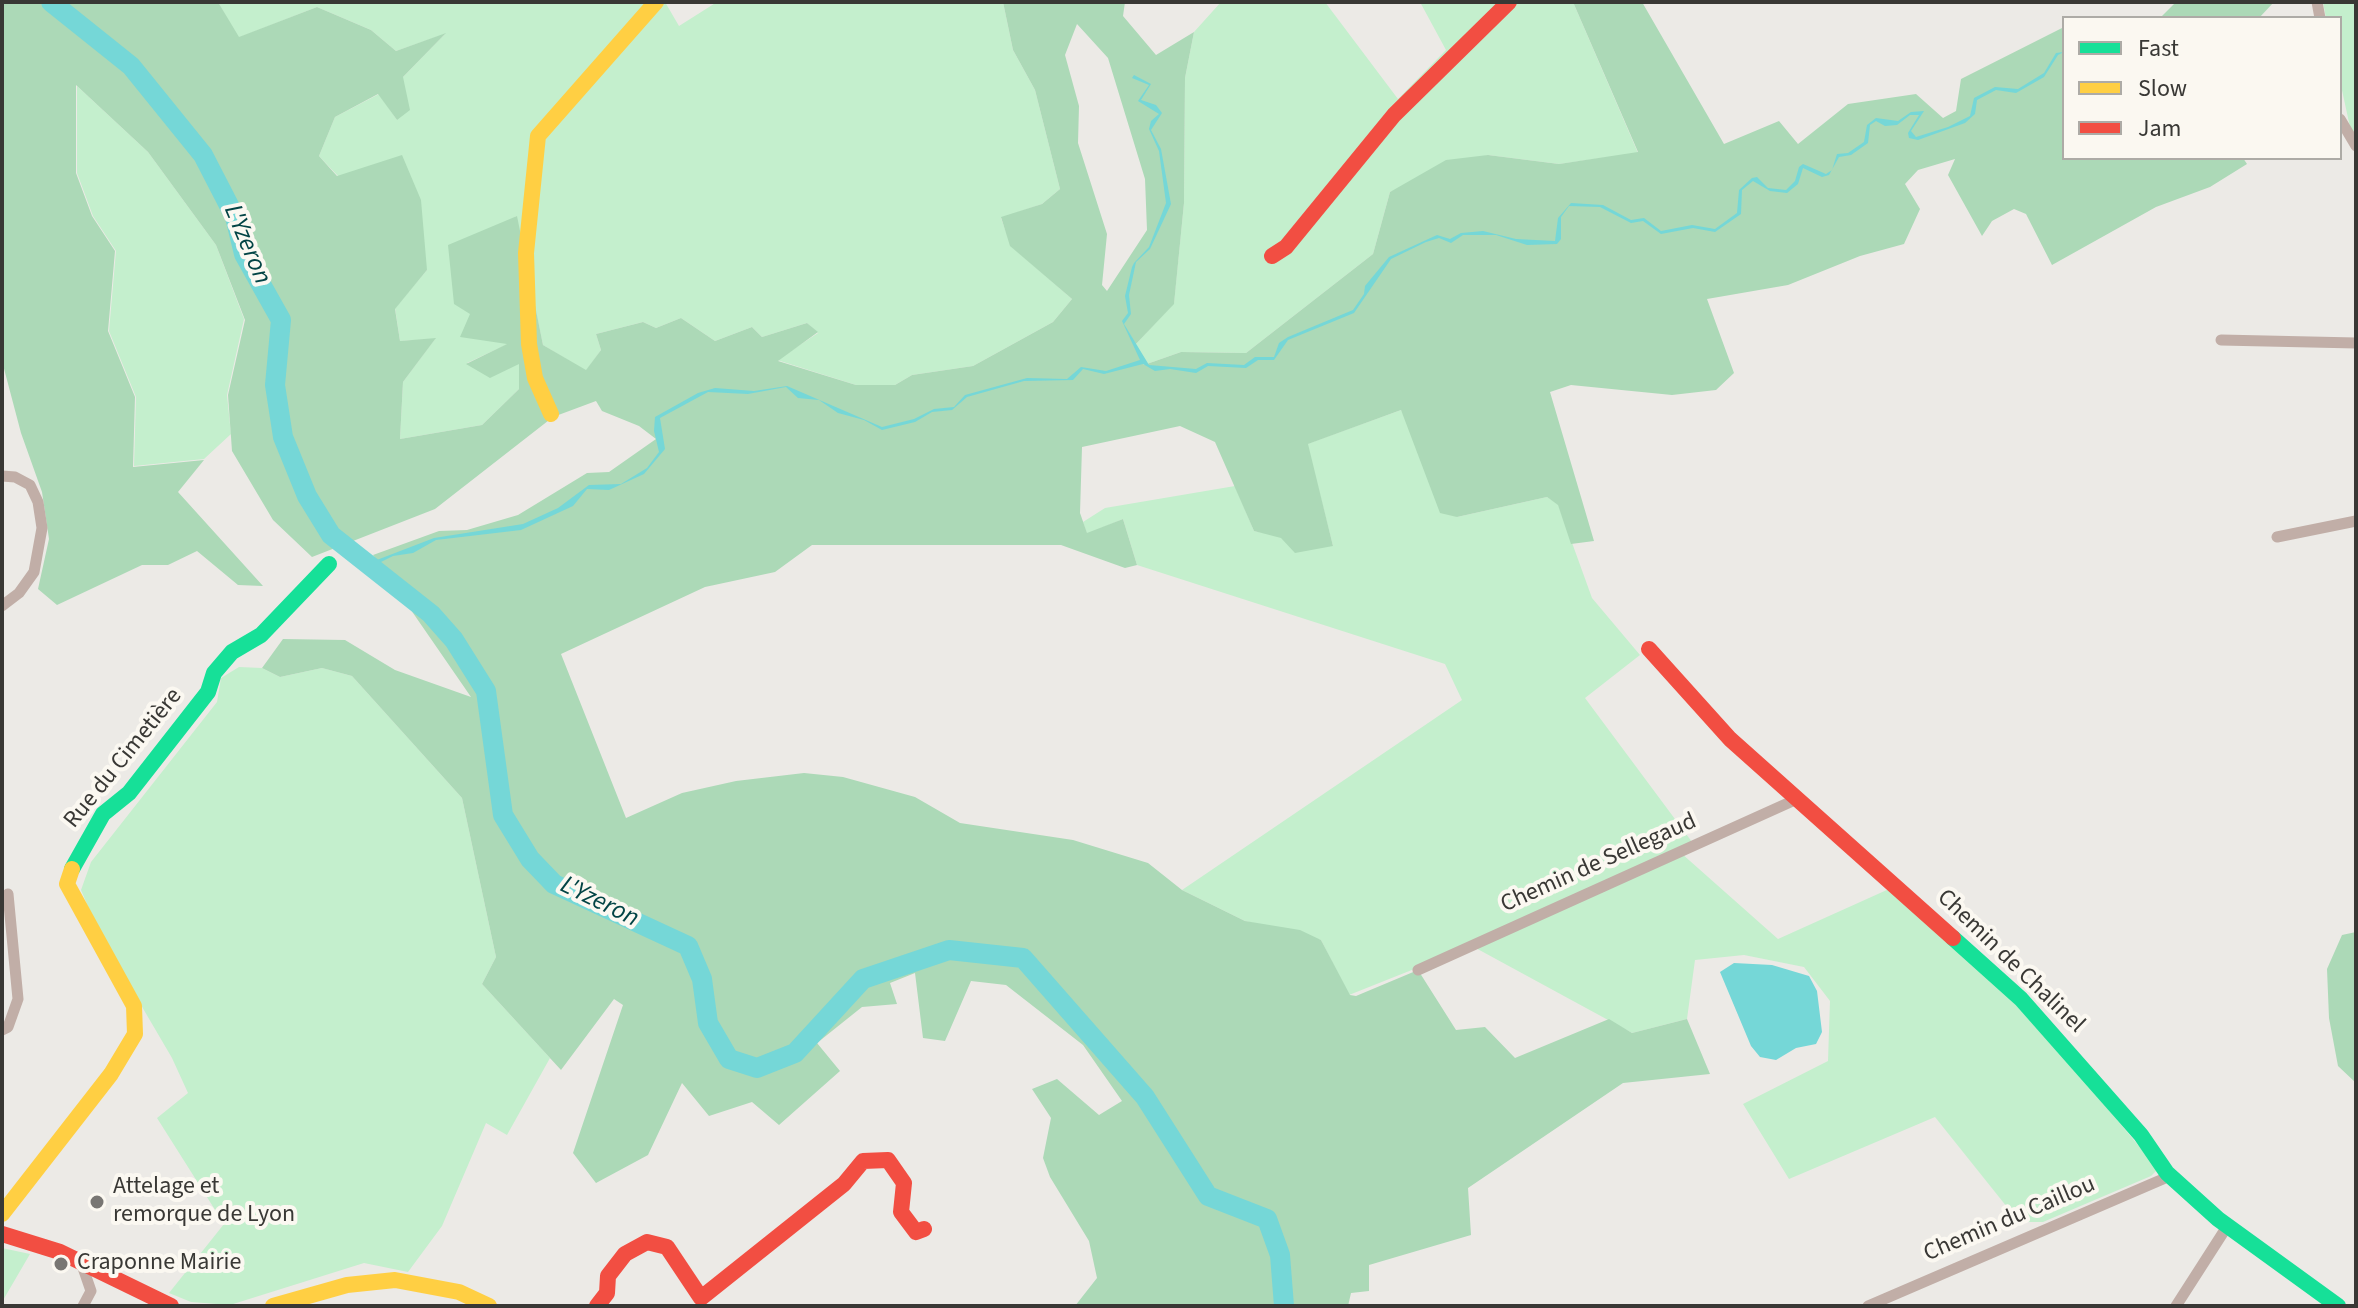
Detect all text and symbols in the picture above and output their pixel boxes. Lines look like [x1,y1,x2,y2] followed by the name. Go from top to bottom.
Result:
[2062,16,2342,160] legend
[2138,31,2179,66] text: Fast
[2138,71,2187,106] text: Slow
[2138,111,2182,146] text: Jam
[215,200,277,290] water label: L'Yzeron
[59,683,189,835] street label: Rue du Cimetière
[1497,808,1701,920] street label: Chemin de Sellegaud
[555,871,643,935] water label: L'Yzeron
[1930,884,2090,1040] street label: Chemin de Chalinel
[1920,1171,2100,1269] street label: Chemin du Caillou
[113,1174,295,1230] place label: Attelage et remorque de Lyon
[88,1193,106,1211] marker: Attelage et remorque de Lyon
[77,1250,241,1278] place label: Craponne Mairie
[52,1255,70,1273] marker: Craponne Mairie

